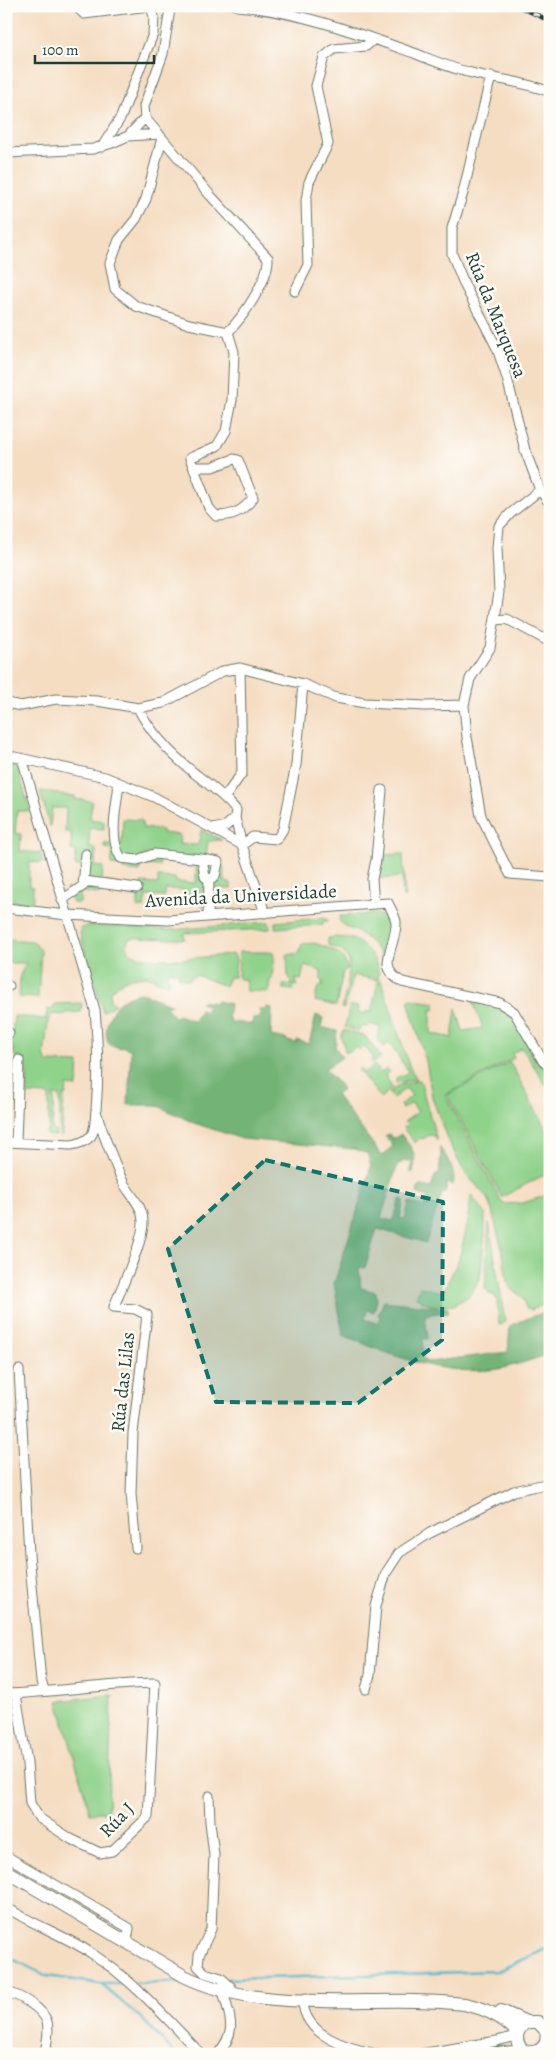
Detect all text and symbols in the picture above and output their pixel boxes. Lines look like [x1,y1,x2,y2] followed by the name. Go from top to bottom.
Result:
[35,32,154,64] scale bar
[42,40,79,60] text: 100 m
[459,248,533,382] street label: Rúa da Marquesa
[144,878,337,914] street label: Avenida da Universidade
[105,1331,141,1433] street label: Rúa das Lilas
[94,1797,140,1843] street label: Rúa J

